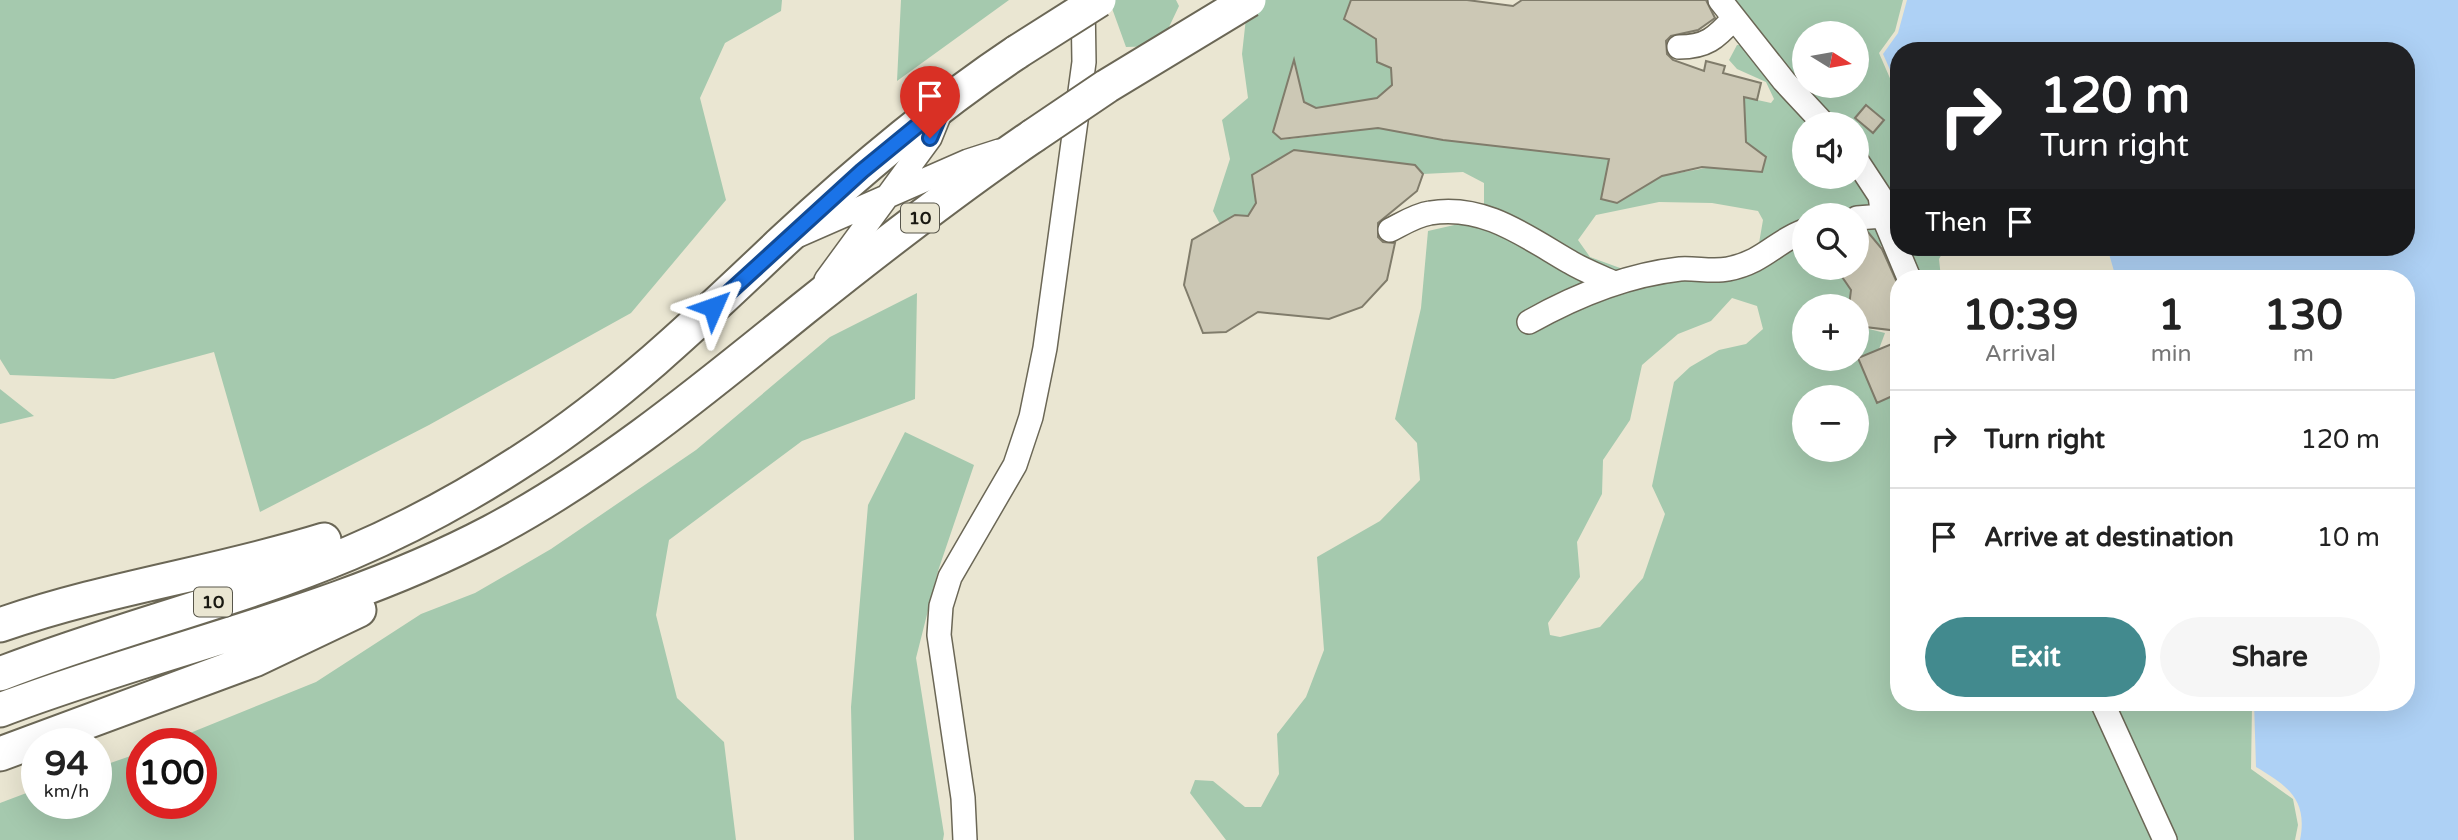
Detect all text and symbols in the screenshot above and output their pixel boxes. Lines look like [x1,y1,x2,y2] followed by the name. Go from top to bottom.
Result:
[1792,21,1869,98] north arrow
[1792,21,1869,462] map controls
[900,66,960,138] pin
[2040,67,2190,126] text: 120 m
[1925,70,2016,161] icon: right
[911,77,949,115] icon: arrive
[1792,112,1869,189] button: sound
[2040,127,2189,165] text: Turn right
[1792,203,1869,280] button: search
[2001,203,2039,241] icon: arrive
[901,204,939,232] road number: 10
[1925,207,1987,238] text: Then
[676,270,750,344] position arrow
[1962,290,2079,341] text: 10:39
[2158,290,2184,341] text: 1
[2264,290,2343,341] text: 130
[1792,294,1869,371] button: +
[1985,340,2056,368] text: Arrival
[2151,340,2192,368] text: min
[2293,340,2314,368] text: m
[1792,385,1869,462] button: −
[1925,420,1963,458] icon: right
[1984,424,2105,455] text: Turn right
[2300,424,2380,455] text: 120 m
[1925,518,1963,556] icon: arrive
[1984,522,2234,553] text: Arrive at destination
[2317,522,2380,553] text: 10 m
[194,588,232,616] road number: 10
[1925,617,2146,697] button: Exit
[2160,617,2380,697] button: Share
[126,728,217,819] speed limit sign: 100
[45,743,88,785] text: 94
[44,780,89,802] text: km/h

